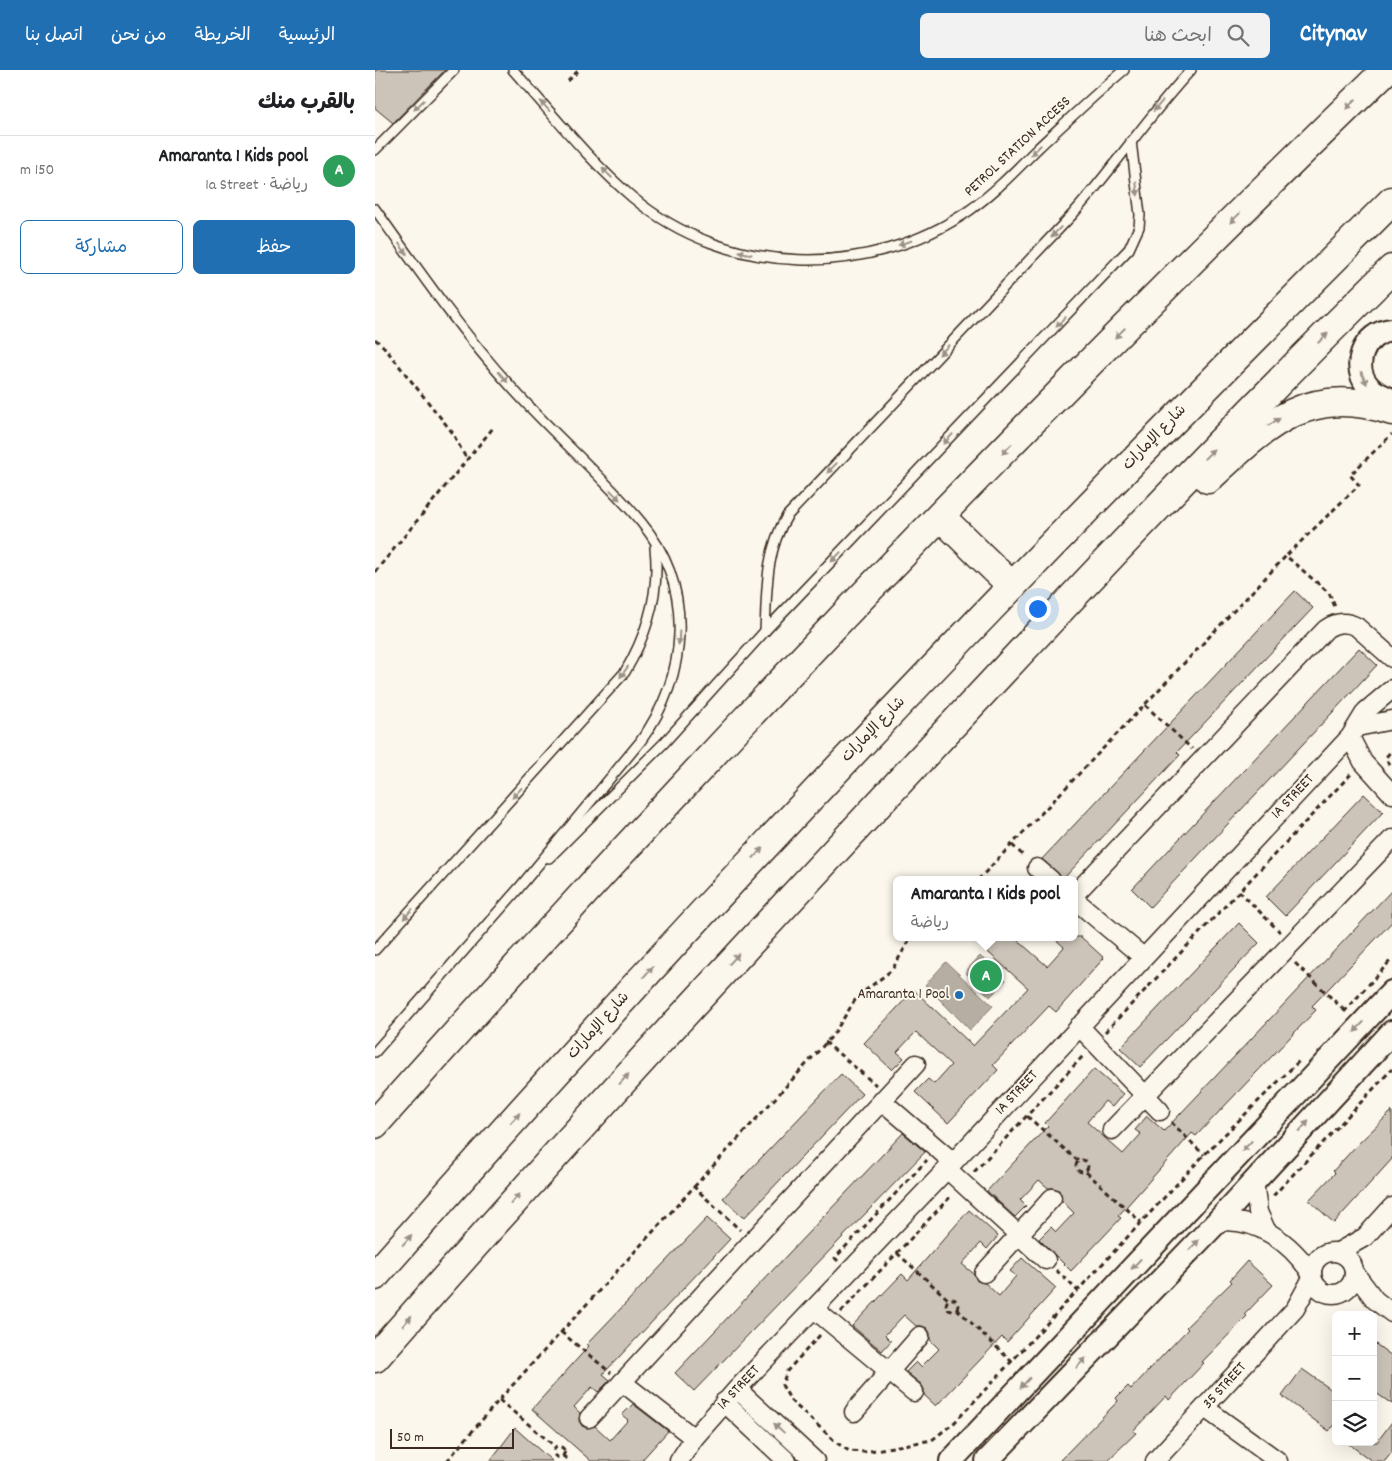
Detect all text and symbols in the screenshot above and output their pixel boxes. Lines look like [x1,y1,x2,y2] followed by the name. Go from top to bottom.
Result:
[920,13,1270,58] search box
[1300,18,1367,52] text: Citynav
[1224,21,1252,49] icon: search
[25,24,83,49] text: اتصل بنا
[111,24,167,49] text: من نحن
[195,24,251,49] text: الخريطة
[279,24,335,49] text: الرئيسية
[1144,24,1212,51] text: ابحث هنا
[258,89,355,119] text: بالقرب منك
[960,92,1076,202] street label: PETROL STATION ACCESS
[414,98,426,110] one-way arrow
[1345,98,1357,110] one-way arrow
[1153,99,1164,112] one-way arrow
[539,100,551,112] one-way arrow
[158,144,308,171] text: Amaranta 1 Kids pool
[1031,144,1043,156] one-way arrow
[20,159,54,182] text: 150 m
[335,159,343,182] text: A
[601,167,613,179] one-way arrow
[205,174,308,197] text: رياضة · 1a Street
[1133,181,1141,197] one-way arrow
[1229,212,1241,224] one-way arrow
[20,220,183,274] button: مشاركة
[193,220,355,274] button: حفظ
[1050,226,1062,238] one-way arrow
[897,239,912,247] one-way arrow
[398,242,409,255] one-way arrow
[738,249,753,257] one-way arrow
[1055,316,1067,328] one-way arrow
[1115,327,1127,339] one-way arrow
[1316,332,1328,344] one-way arrow
[938,344,950,356] one-way arrow
[1360,370,1369,385] one-way arrow
[497,371,508,384] one-way arrow
[1118,400,1192,476] street label: شارع الإمارات
[1267,418,1281,427] one-way arrow
[942,433,954,445] one-way arrow
[1001,443,1013,455] one-way arrow
[1203,448,1215,460] one-way arrow
[826,461,838,473] one-way arrow
[609,489,621,501] one-way arrow
[830,551,842,563] one-way arrow
[1025,596,1051,622] your location
[675,630,683,646] one-way arrow
[619,665,630,678] one-way arrow
[837,692,911,768] street label: شارع الإمارات
[1266,770,1320,824] street label: 1A STREET
[511,787,522,800] one-way arrow
[752,847,764,859] one-way arrow
[893,876,1078,941] popup
[911,882,1060,909] text: Amaranta 1 Kids pool
[402,908,414,920] one-way arrow
[911,912,949,935] text: رياضة
[728,954,740,966] one-way arrow
[970,957,1002,995] pin: A
[642,967,654,979] one-way arrow
[857,984,949,1006] place label: Amaranta 1 Pool
[563,987,635,1065] street label: شارع الإمارات
[953,989,965,1001] marker: Amaranta 1 Pool
[1353,1021,1365,1033] one-way arrow
[990,1066,1044,1120] street label: 1A STREET
[618,1073,630,1085] one-way arrow
[509,1113,521,1125] one-way arrow
[1298,1121,1310,1133] one-way arrow
[1241,1140,1253,1152] one-way arrow
[509,1194,521,1206] one-way arrow
[401,1234,413,1246] one-way arrow
[1188,1240,1200,1252] one-way arrow
[1130,1258,1142,1270] one-way arrow
[1332,1311,1377,1446] map controls
[1332,1311,1377,1356] button: +
[401,1315,413,1327] one-way arrow
[1332,1356,1377,1401] button: −
[1075,1357,1087,1369] one-way arrow
[1198,1358,1252,1414] street label: 35 STREET
[712,1361,766,1415] street label: 1A STREET
[1019,1376,1031,1388] one-way arrow
[1332,1401,1377,1446] button: layers
[773,1422,785,1434] one-way arrow
[390,1426,514,1449] scale bar
[397,1428,424,1448] text: 50 m

